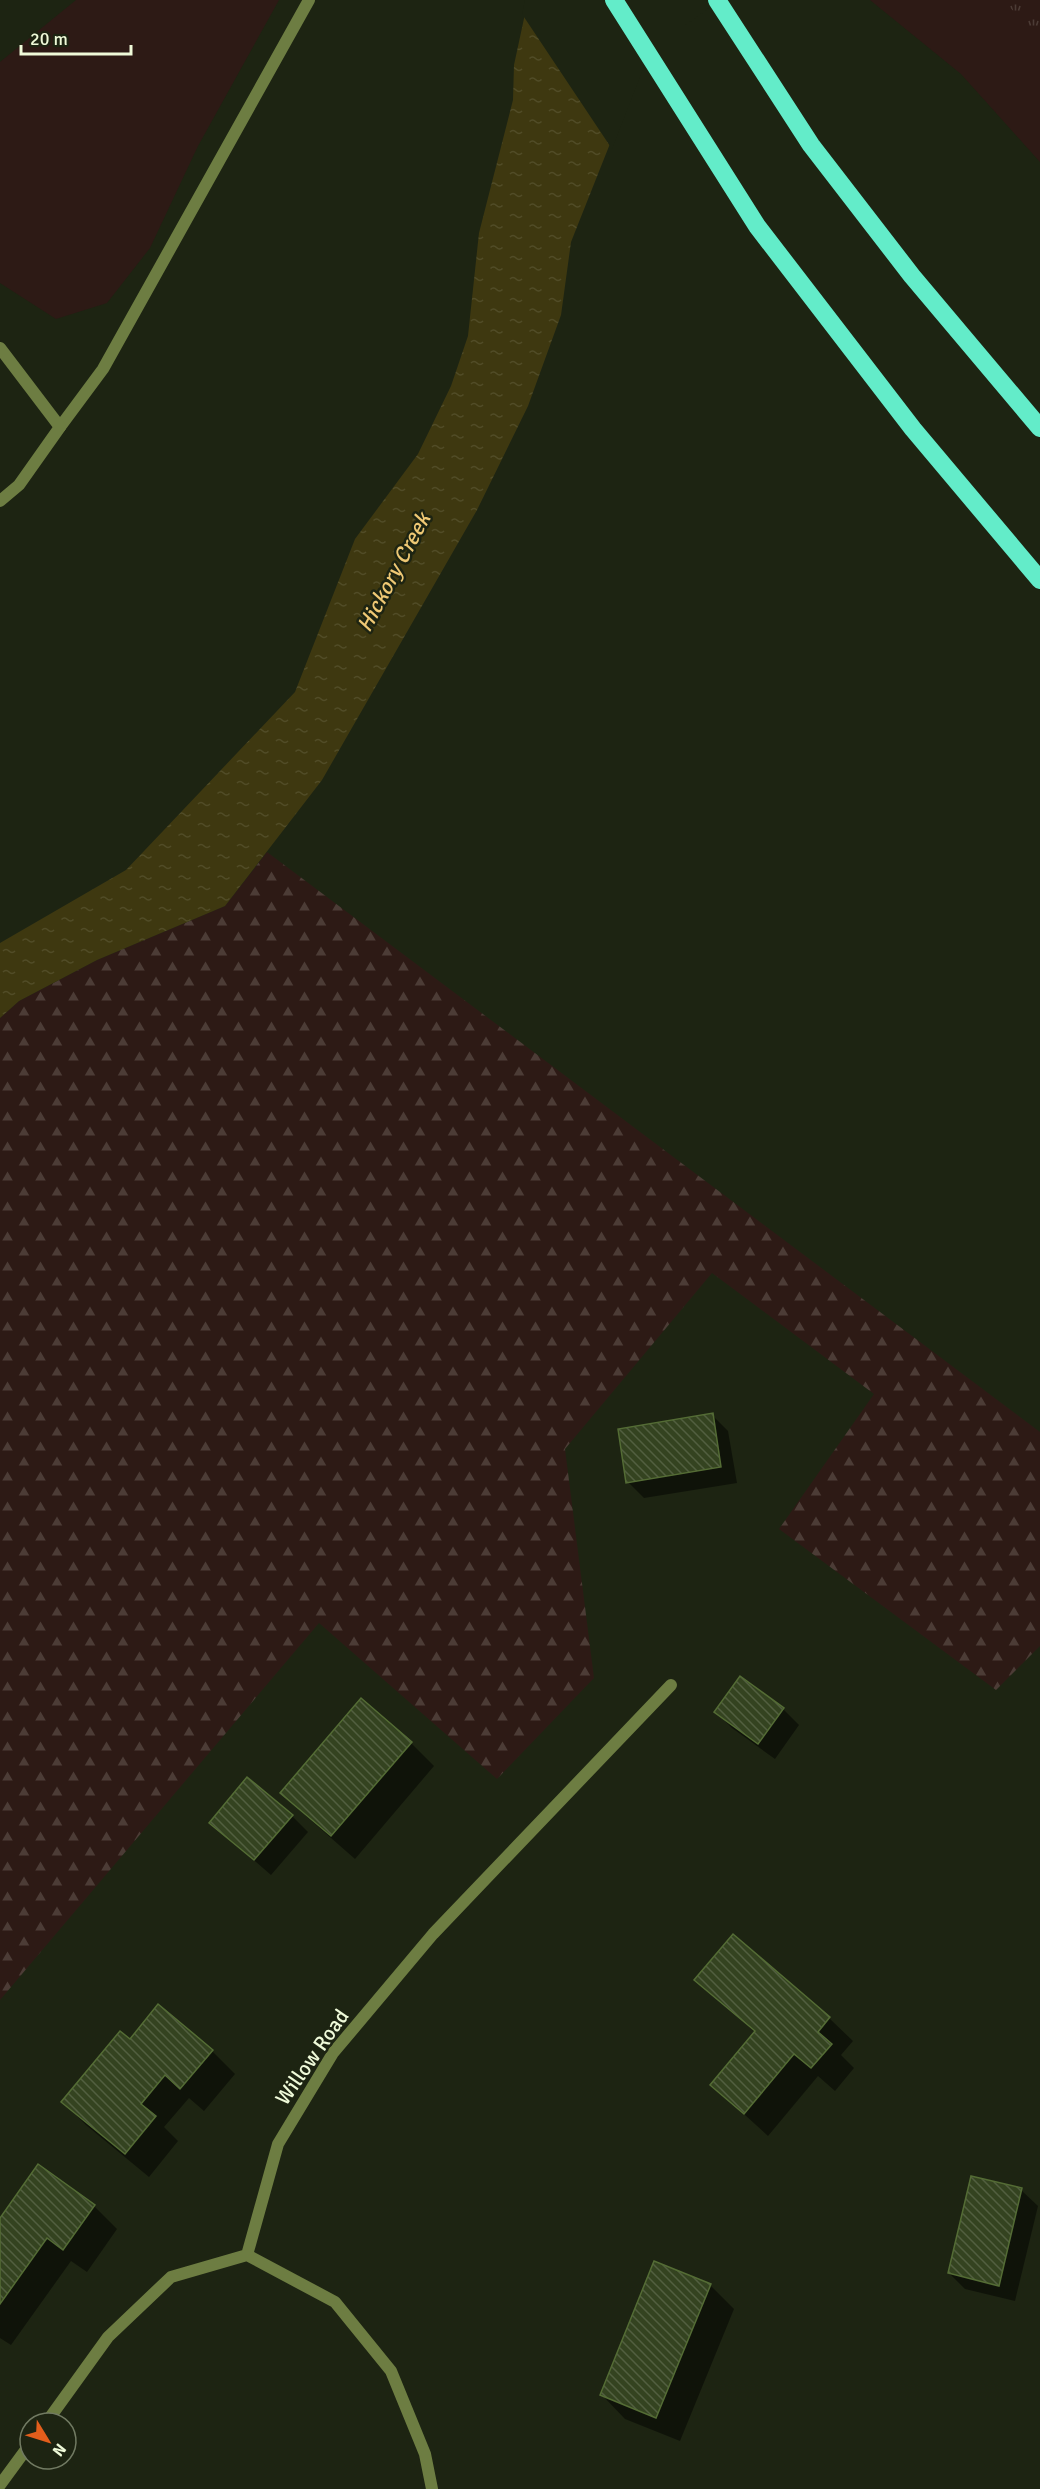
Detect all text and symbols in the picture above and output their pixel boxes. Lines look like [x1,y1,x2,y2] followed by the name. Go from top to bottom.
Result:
[21,18,130,56] scale bar
[30,28,68,50] text: 20 m
[351,506,437,636] water label: Hickory Creek
[270,2004,354,2110] street label: Willow Road
[18,2411,78,2471] north arrow
[48,2439,70,2460] text: N

